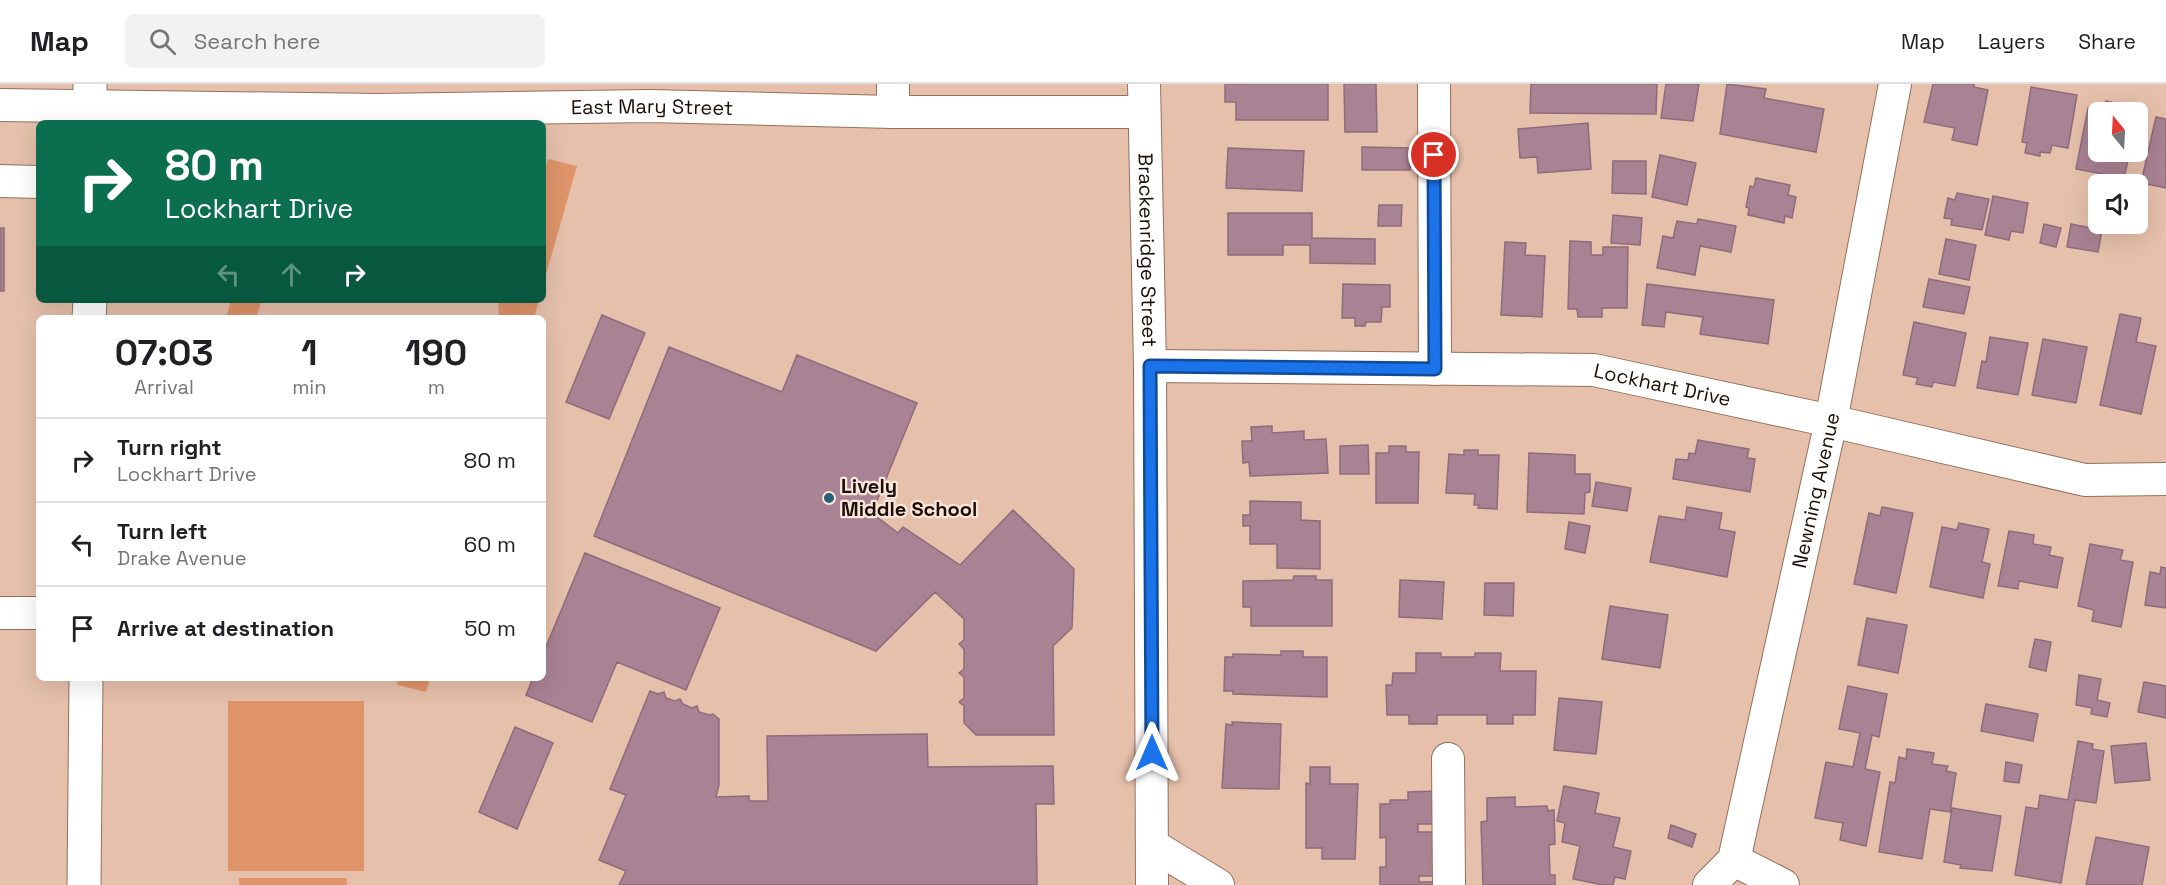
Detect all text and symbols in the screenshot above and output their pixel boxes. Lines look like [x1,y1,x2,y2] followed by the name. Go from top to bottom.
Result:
[125,14,545,68] search box
[30,23,89,59] text: Map
[146,25,179,58] icon: search
[194,27,321,55] text: Search here
[1901,28,1945,55] text: Map
[1978,28,2045,55] text: Layers
[2078,28,2136,55] text: Share
[571,93,733,121] street label: East Mary Street
[2088,102,2148,162] north arrow
[2088,102,2148,234] map controls
[1408,129,1459,180] pin
[1417,138,1450,171] icon: arrive
[165,139,264,192] text: 80 m
[66,144,144,222] icon: right
[1132,153,1163,347] street label: Brackenridge Street
[2088,174,2148,234] button: sound
[165,191,353,226] text: Lockhart Drive
[212,258,245,291] icon: left
[275,258,308,291] icon: ahead
[338,258,371,291] icon: right
[115,330,213,376] text: 07:03
[301,330,317,376] text: 1
[405,330,467,376] text: 190
[1591,357,1733,412] street label: Lockhart Drive
[134,374,194,400] text: Arrival
[292,374,327,400] text: min
[428,374,445,400] text: m
[1786,410,1845,571] street label: Newning Avenue
[117,433,222,461] text: Turn right
[66,444,99,477] icon: right
[464,446,516,474] text: 80 m
[117,461,256,487] text: Lockhart Drive
[841,473,977,522] place label: Lively Middle School
[822,491,836,505] marker: Lively Middle School
[117,517,207,545] text: Turn left
[66,528,99,561] icon: left
[464,530,516,558] text: 60 m
[117,545,247,571] text: Drake Avenue
[66,612,99,645] icon: arrive
[117,614,334,642] text: Arrive at destination
[464,614,516,642] text: 50 m
[1120,721,1184,785] position arrow

